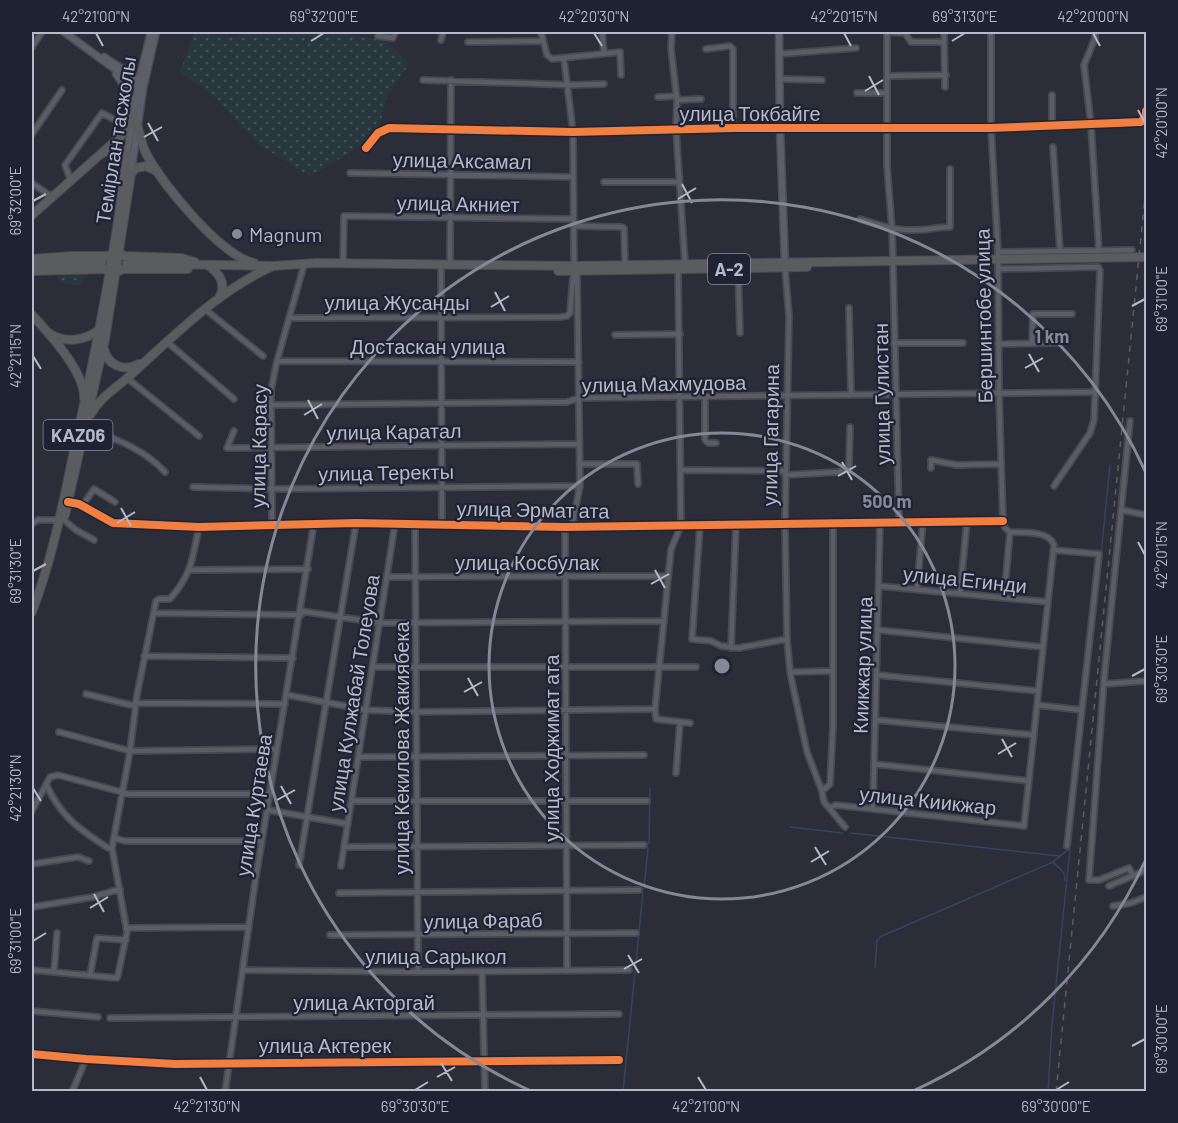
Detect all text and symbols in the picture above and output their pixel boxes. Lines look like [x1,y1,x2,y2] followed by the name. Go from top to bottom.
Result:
[62,7,130,25] text: 42°21'00"N
[290,7,358,25] text: 69°32'00"E
[559,7,629,25] text: 42°20'30"N
[810,7,878,25] text: 42°20'15"N
[932,7,998,25] text: 69°31'30"E
[1057,7,1129,25] text: 42°20'00"N
[90,55,140,225] street label: Темірлан тасжолы
[1152,87,1170,159] text: 42°20'00"N
[679,101,821,125] street label: улица Токбайге
[392,147,532,173] street label: улица Аксамал
[6,167,24,235] text: 69°32'00"E
[396,190,520,216] street label: улица Акниет
[249,222,322,246] place label: Magnum
[230,227,244,241] marker: Magnum
[969,227,997,404] street label: Бершинтобе улица
[708,254,750,284] road number: A-2
[1152,266,1170,332] text: 69°31'00"E
[324,290,470,314] street label: улица Жусанды
[868,323,894,465] street label: улица Гулистан
[6,324,24,388] text: 42°21'15"N
[1035,325,1069,347] text: 1 km
[350,334,507,358] street label: Достаскан улица
[757,363,783,506] street label: улица Гагарина
[581,370,747,396] street label: улица Махмудова
[245,384,271,508] street label: улица Карасу
[326,418,462,444] street label: улица Каратал
[44,420,112,450] road number: KАZ06
[318,459,454,485] street label: улица Теректы
[863,490,911,512] text: 500 m
[456,496,610,522] street label: улица Эрмат ата
[1152,521,1170,589] text: 42°20'15"N
[6,538,24,604] text: 69°31'30"E
[455,550,599,574] street label: улица Косбулак
[902,561,1028,597] street label: улица Егинди
[322,572,384,813] street label: улица Кулжабай Толеуова
[848,595,876,734] street label: Киикжар улица
[389,620,413,875] street label: улица Кекилова Жакиябека
[1152,635,1170,703] text: 69°30'30"E
[539,653,563,842] street label: улица Ходжимат ата
[712,656,732,676] centre of rings
[230,731,276,878] street label: улица Куртаева
[6,754,24,822] text: 42°21'30"N
[858,781,998,819] street label: улица Киикжар
[423,907,543,933] street label: улица Фараб
[6,908,24,974] text: 69°31'00"E
[365,944,507,968] street label: улица Сарыкол
[293,990,435,1014] street label: улица Акторгай
[1152,1004,1170,1074] text: 69°30'00"E
[259,1033,391,1057] street label: улица Актерек
[173,1097,241,1115] text: 42°21'30"N
[381,1097,449,1115] text: 69°30'30"E
[672,1097,740,1115] text: 42°21'00"N
[1021,1097,1091,1115] text: 69°30'00"E

